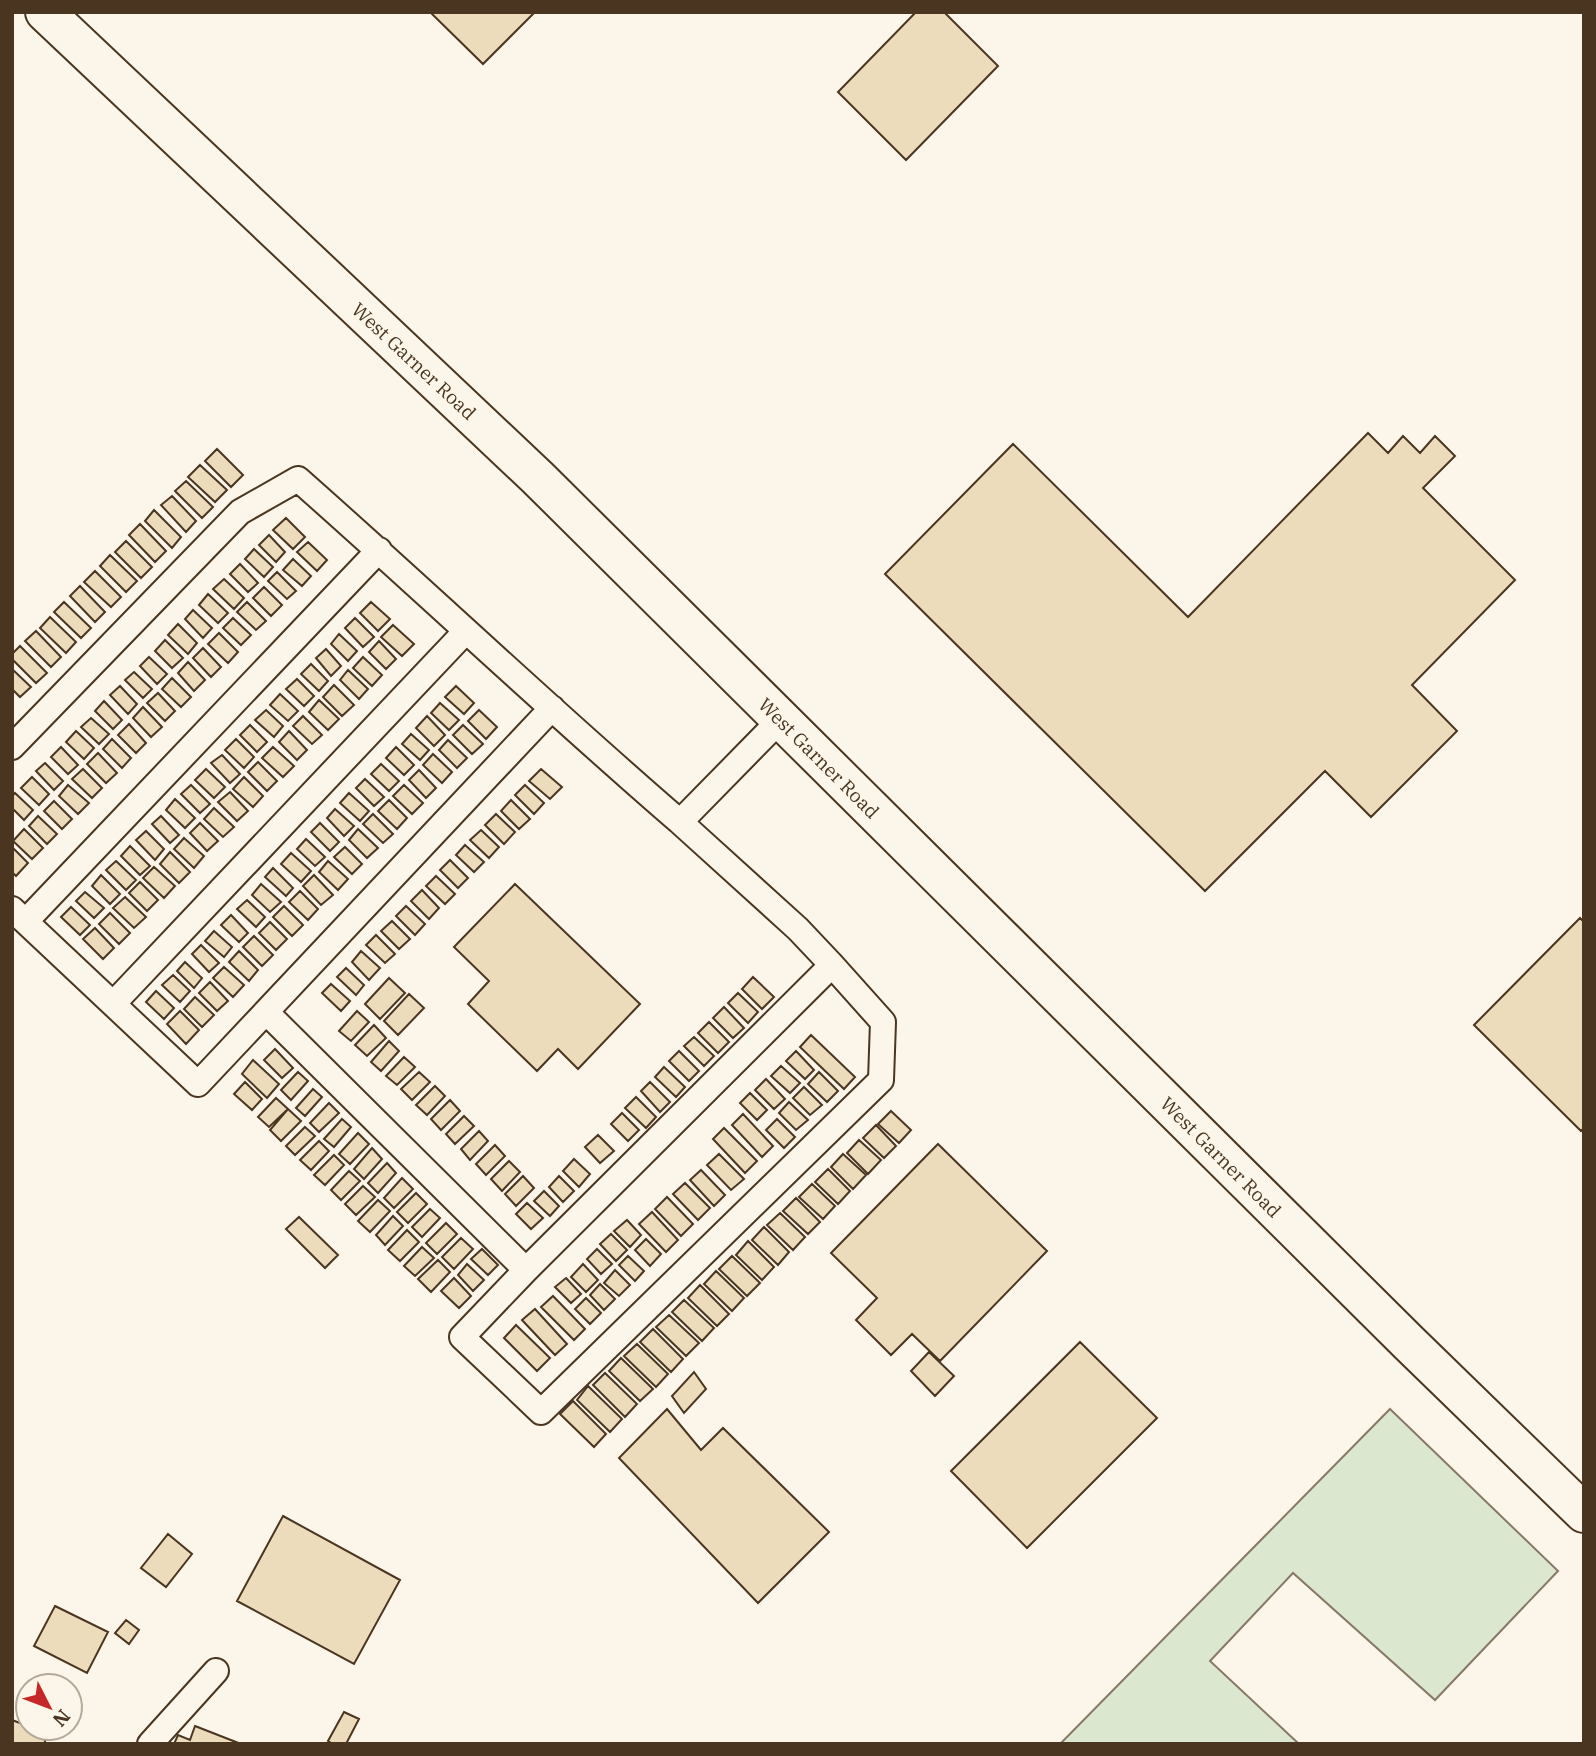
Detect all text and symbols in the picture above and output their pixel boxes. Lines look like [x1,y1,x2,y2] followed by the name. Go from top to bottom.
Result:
[347,297,481,425] street label: West Garner Road
[754,693,884,823] street label: West Garner Road
[1156,1092,1286,1222] street label: West Garner Road
[14,1672,84,1742] north arrow
[48,1705,76,1732] text: N

